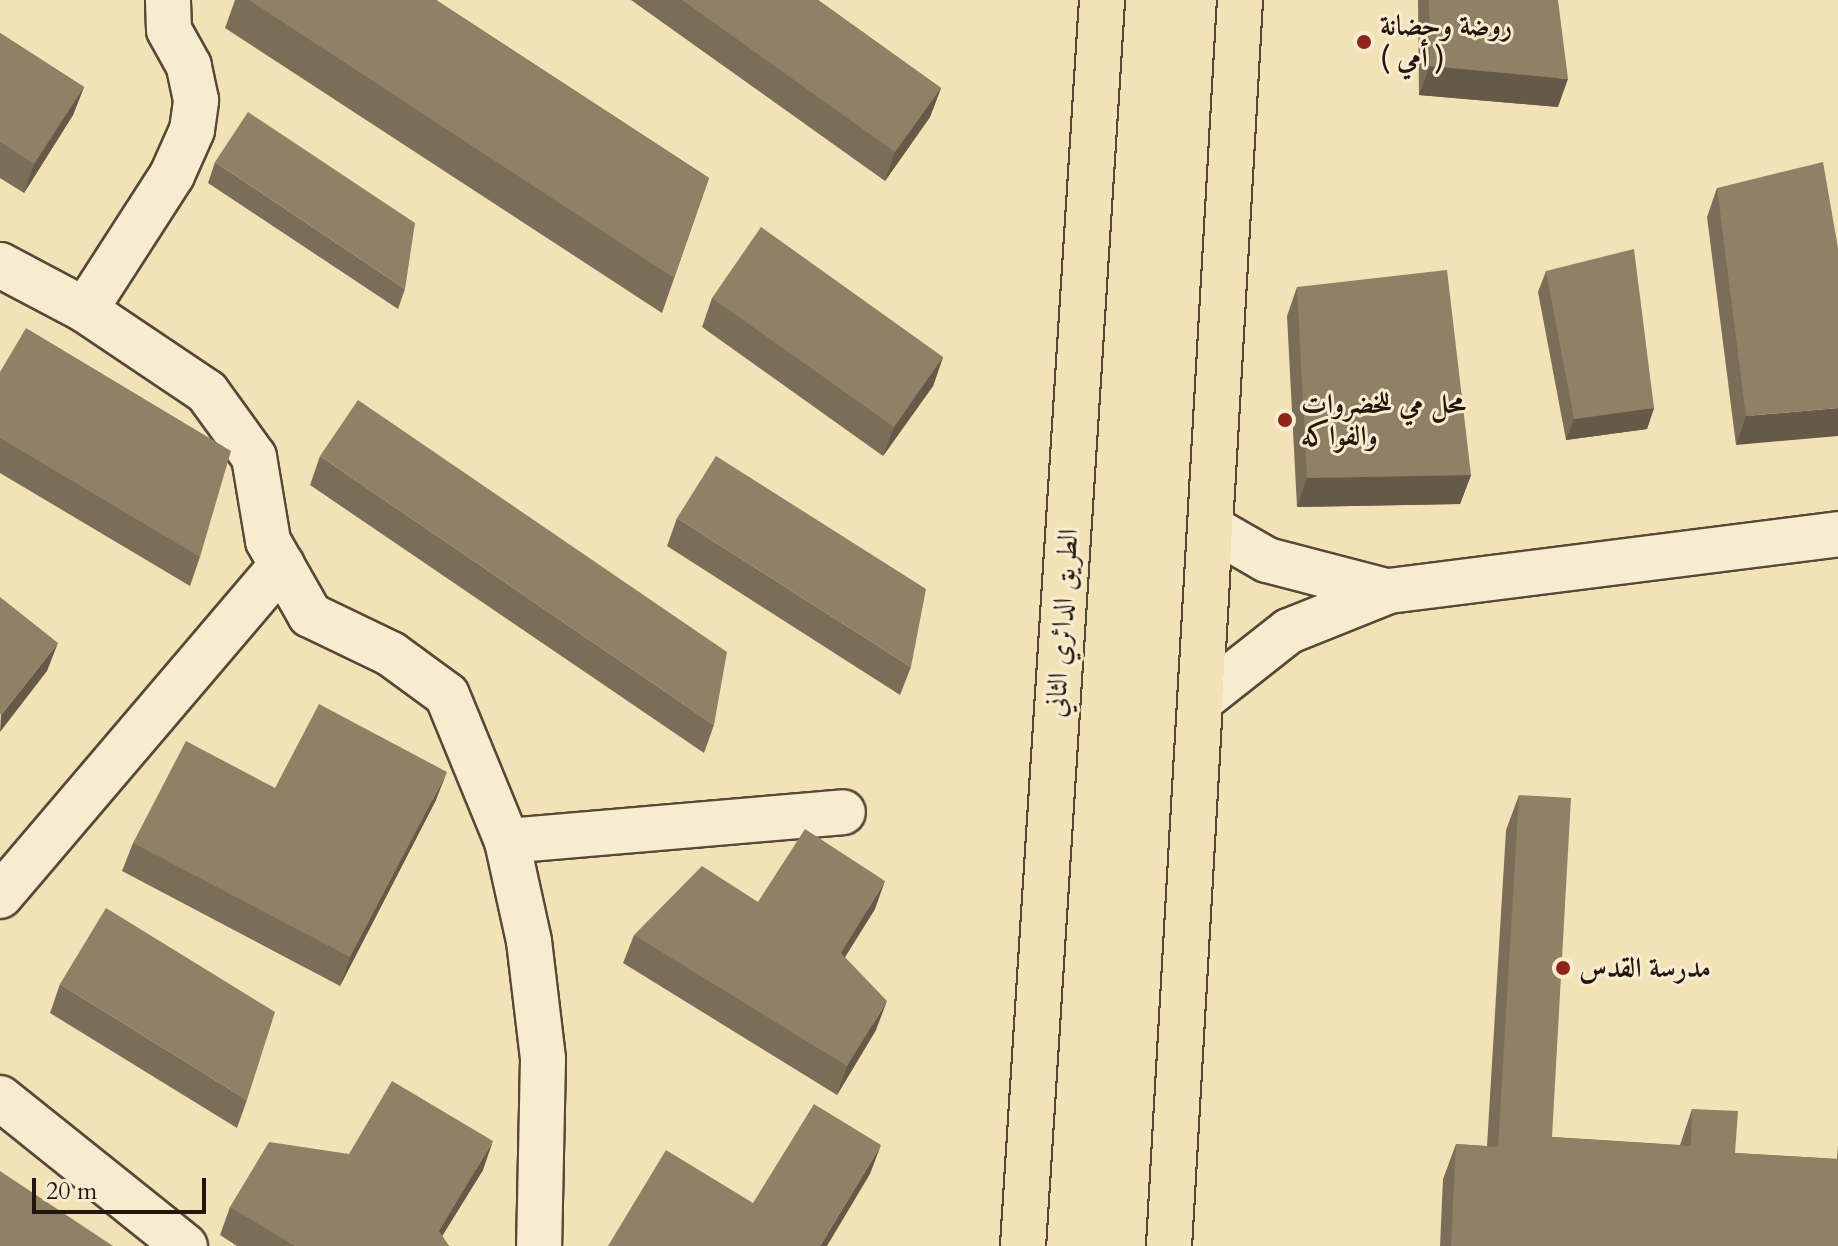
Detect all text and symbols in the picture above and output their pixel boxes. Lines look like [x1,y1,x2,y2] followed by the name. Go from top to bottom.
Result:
[1380,9,1512,75] place label: روضة وحضانة ( أمي )
[1355,33,1373,51] marker: روضة وحضانة ( أمي )
[1301,387,1466,453] place label: محل مي للخضروات والفواكه
[1276,411,1294,429] marker: محل مي للخضروات والفواكه
[1039,527,1085,719] street label: الطريق الدائري الثاني
[1579,951,1711,985] place label: مدرسة القدس
[1554,959,1572,977] marker: مدرسة القدس
[36,1162,210,1212] scale bar
[46,1175,97,1208] text: 20 m

